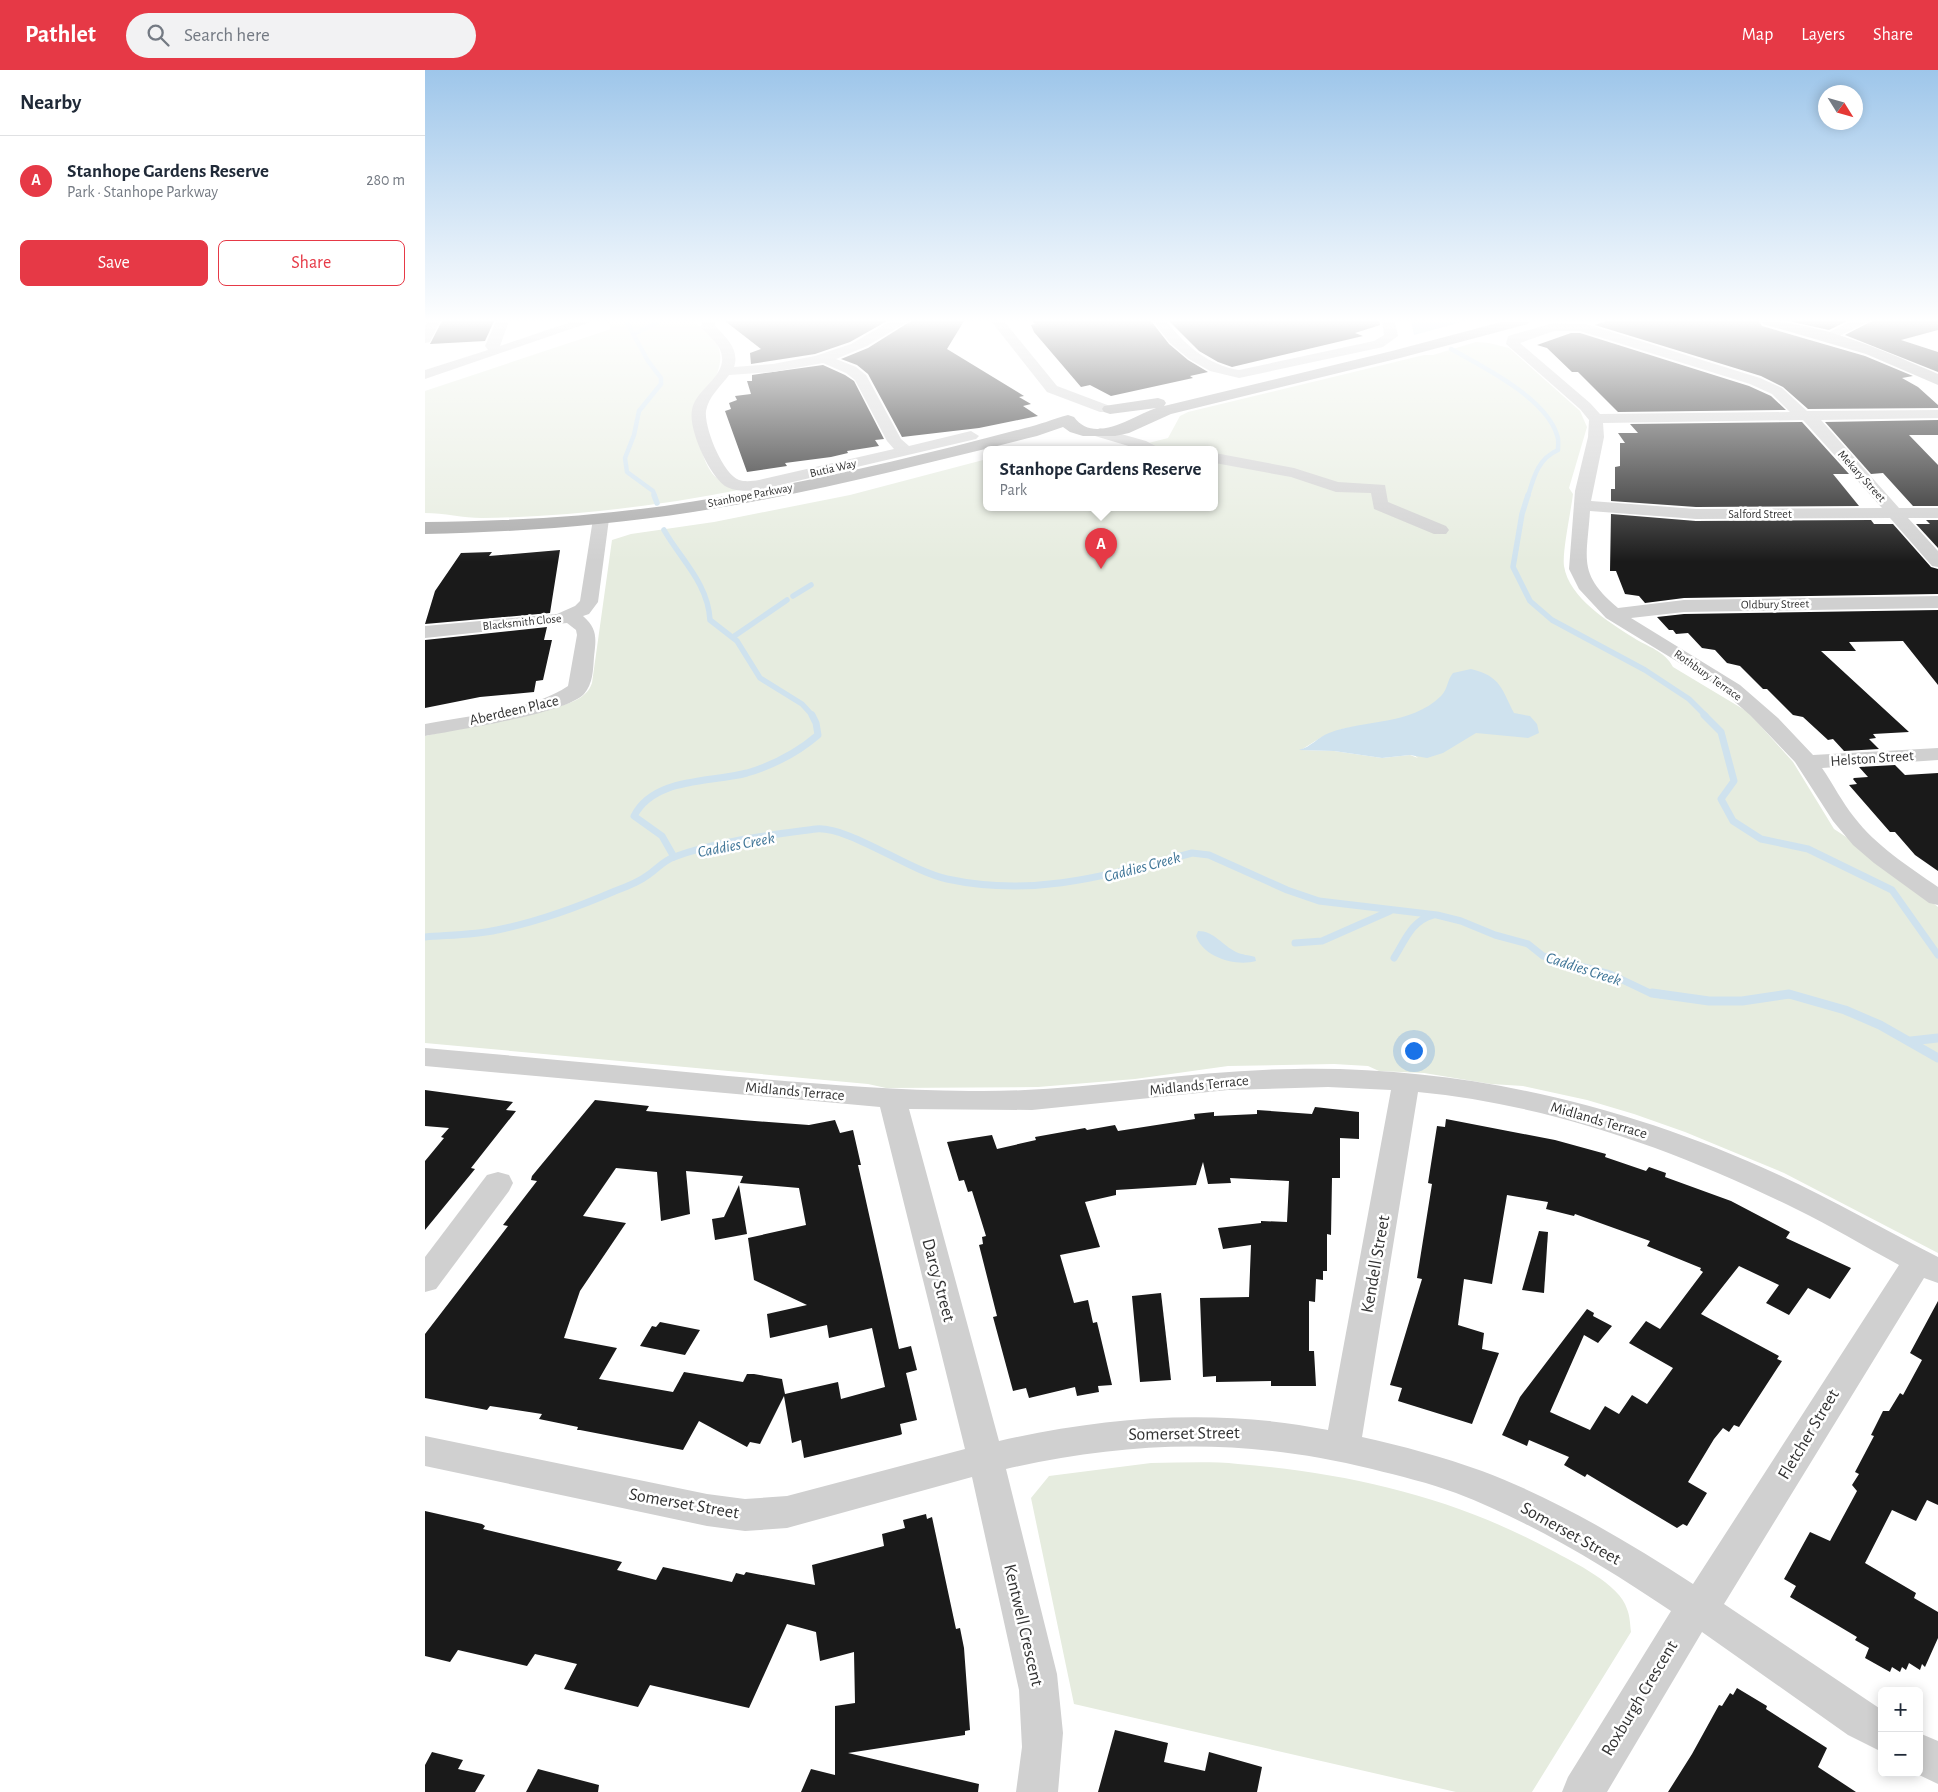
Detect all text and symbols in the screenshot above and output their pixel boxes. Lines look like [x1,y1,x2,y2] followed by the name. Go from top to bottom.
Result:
[126,13,476,58] search box
[144,21,172,49] icon: search
[25,23,96,47] text: Pathlet
[184,26,270,45] text: Search here
[1742,26,1773,44] text: Map
[1801,26,1845,44] text: Layers
[1873,26,1913,44] text: Share
[1818,85,1863,130] north arrow
[20,92,81,113] text: Nearby
[67,162,269,181] text: Stanhope Gardens Reserve
[31,172,41,188] text: A
[366,172,405,188] text: 280 m
[67,184,218,200] text: Park · Stanhope Parkway
[20,240,208,286] button: Save
[218,240,405,286] button: Share
[983,446,1218,511] popup
[1835,448,1888,505] street label: Mekary Street
[809,457,858,480] street label: Butia Way
[1000,460,1201,479] text: Stanhope Gardens Reserve
[707,481,794,510] street label: Stanhope Parkway
[1000,482,1027,498] text: Park
[1728,508,1792,520] street label: Salford Street
[1085,528,1117,569] pin: A
[1741,597,1809,612] street label: Oldbury Street
[482,612,562,632] street label: Blacksmith Close
[1671,647,1744,704] street label: Rothbury Terrace
[468,693,560,728] street label: Aberdeen Place
[1830,748,1914,769] street label: Helston Street
[696,830,776,860] water label: Caddies Creek
[1102,849,1182,885] water label: Caddies Creek
[1544,949,1623,989] water label: Caddies Creek
[1401,1038,1427,1064] your location
[1149,1073,1249,1098] street label: Midlands Terrace
[745,1080,845,1103] street label: Midlands Terrace
[1549,1100,1649,1141] street label: Midlands Terrace
[1359,1214,1393,1314] street label: Kendell Street
[918,1237,958,1324] street label: Darcy Street
[1775,1386,1843,1483] street label: Fletcher Street
[1128,1424,1240,1444] street label: Somerset Street
[627,1485,740,1523] street label: Somerset Street
[1517,1499,1624,1569] street label: Somerset Street
[1000,1562,1046,1688] street label: Kentwell Crescent
[1598,1638,1681,1759] street label: Roxburgh Crescent
[1878,1687,1923,1777] map controls
[1878,1687,1923,1732] button: +
[1878,1732,1923,1777] button: −

